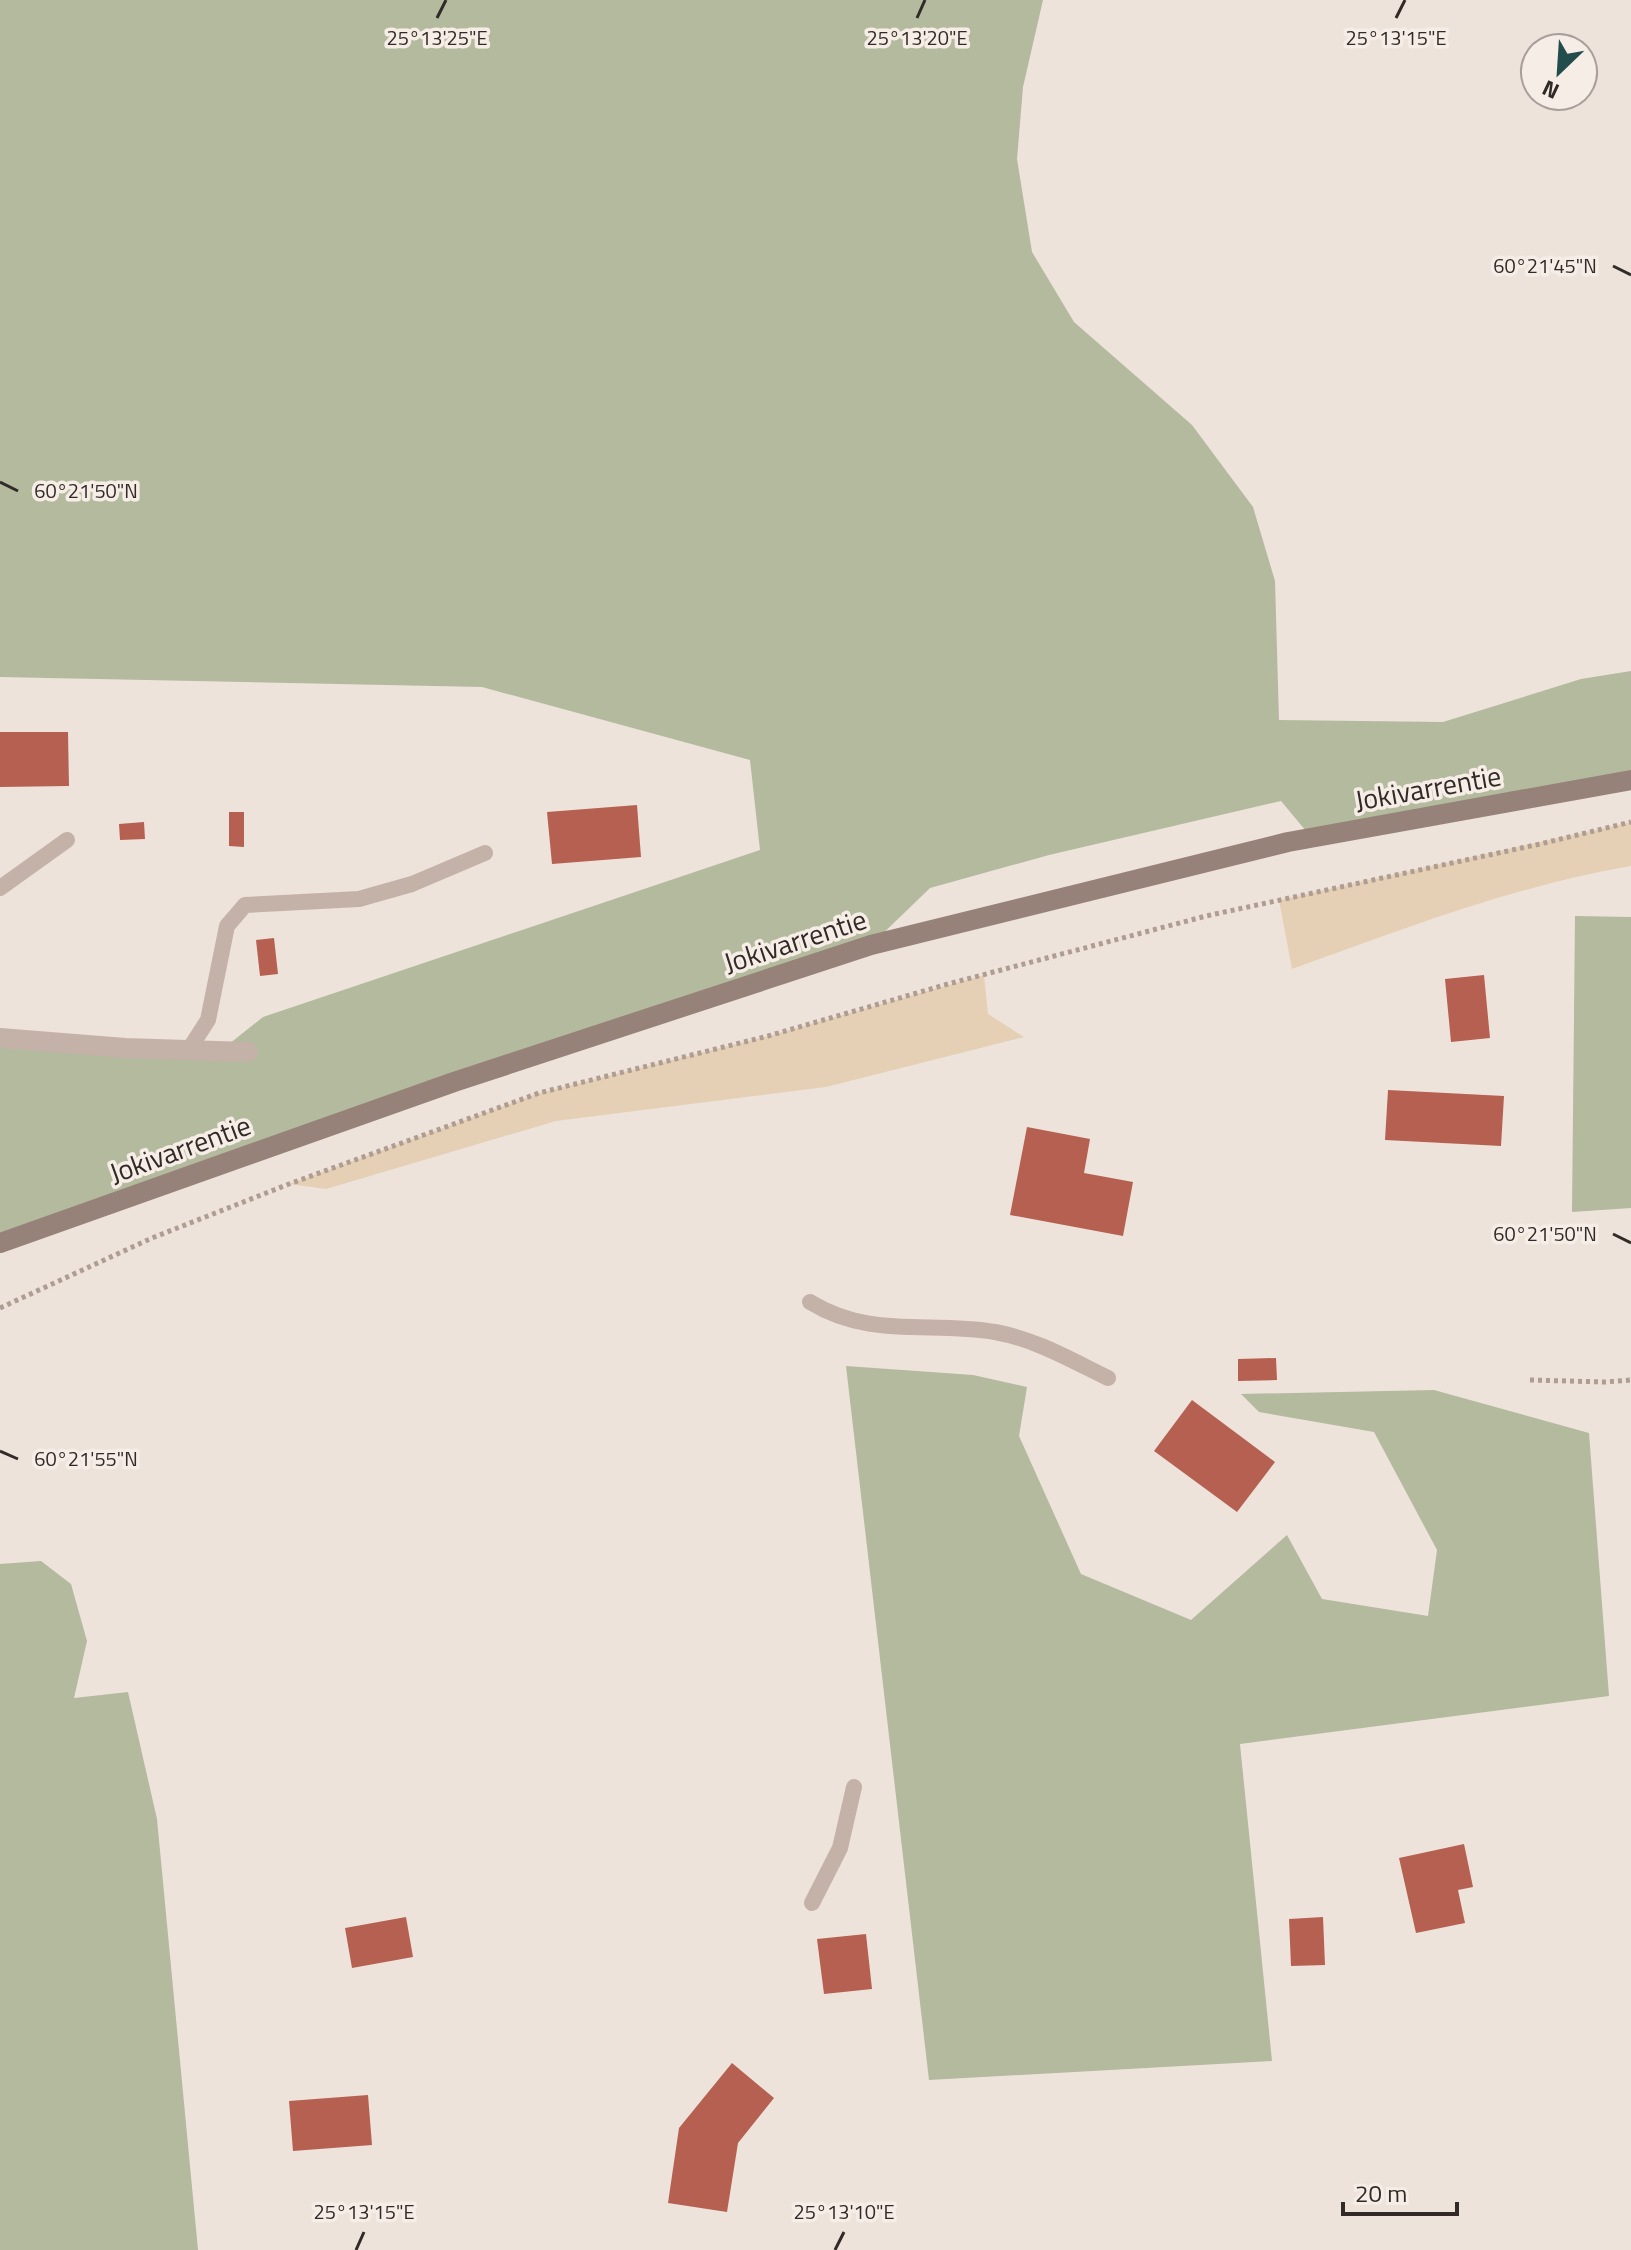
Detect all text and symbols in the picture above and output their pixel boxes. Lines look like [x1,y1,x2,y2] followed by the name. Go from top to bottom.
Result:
[386,22,488,53] text: 25°13'25"E
[866,22,968,53] text: 25°13'20"E
[1345,22,1447,53] text: 25°13'15"E
[1519,32,1599,112] north arrow
[1536,71,1565,109] text: N
[1493,250,1597,281] text: 60°21'45"N
[34,475,138,506] text: 60°21'50"N
[1351,753,1504,822] street label: Jokivarrentie
[718,897,872,984] street label: Jokivarrentie
[103,1103,257,1194] street label: Jokivarrentie
[1493,1218,1597,1249] text: 60°21'50"N
[34,1443,138,1474] text: 60°21'55"N
[1343,2166,1457,2216] scale bar
[1355,2175,1407,2211] text: 20 m
[313,2196,415,2227] text: 25°13'15"E
[793,2196,895,2227] text: 25°13'10"E

